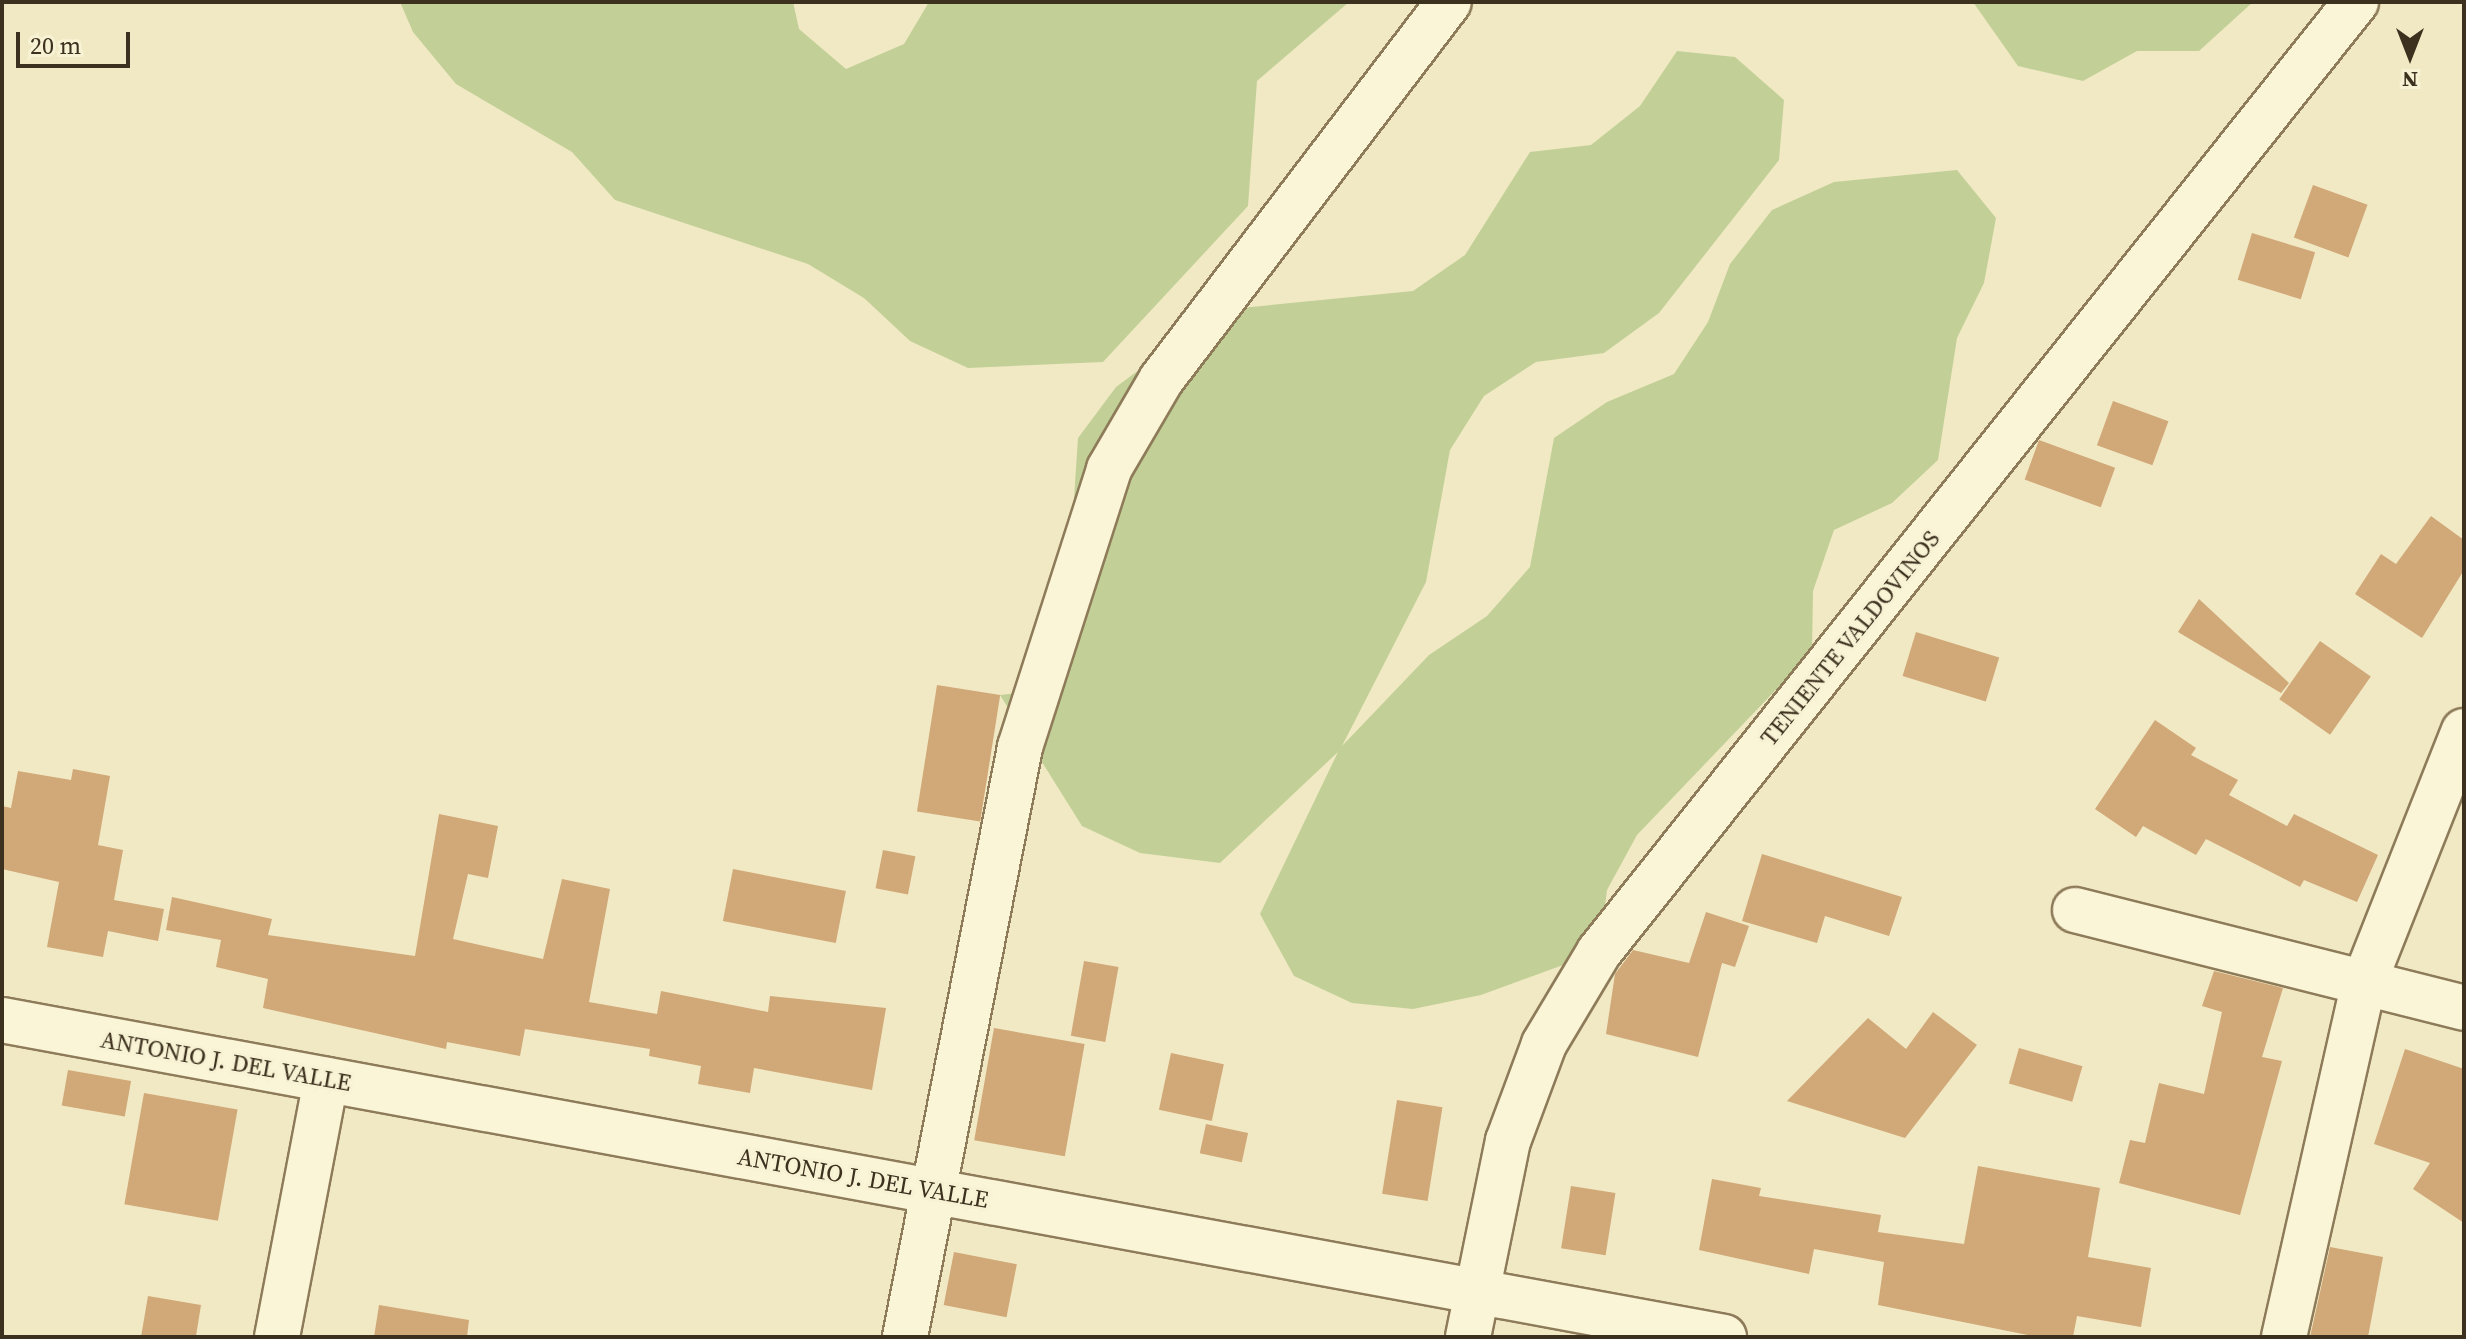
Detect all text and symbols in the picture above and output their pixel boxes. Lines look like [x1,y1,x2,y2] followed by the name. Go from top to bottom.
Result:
[20,16,134,66] scale bar
[2370,16,2450,96] north arrow
[30,29,81,62] text: 20 m
[2402,65,2418,95] text: N
[1754,524,1946,752] street label: TENIENTE VALDOVINOS
[98,1025,354,1097] street label: ANTONIO J. DEL VALLE
[735,1142,991,1214] street label: ANTONIO J. DEL VALLE

